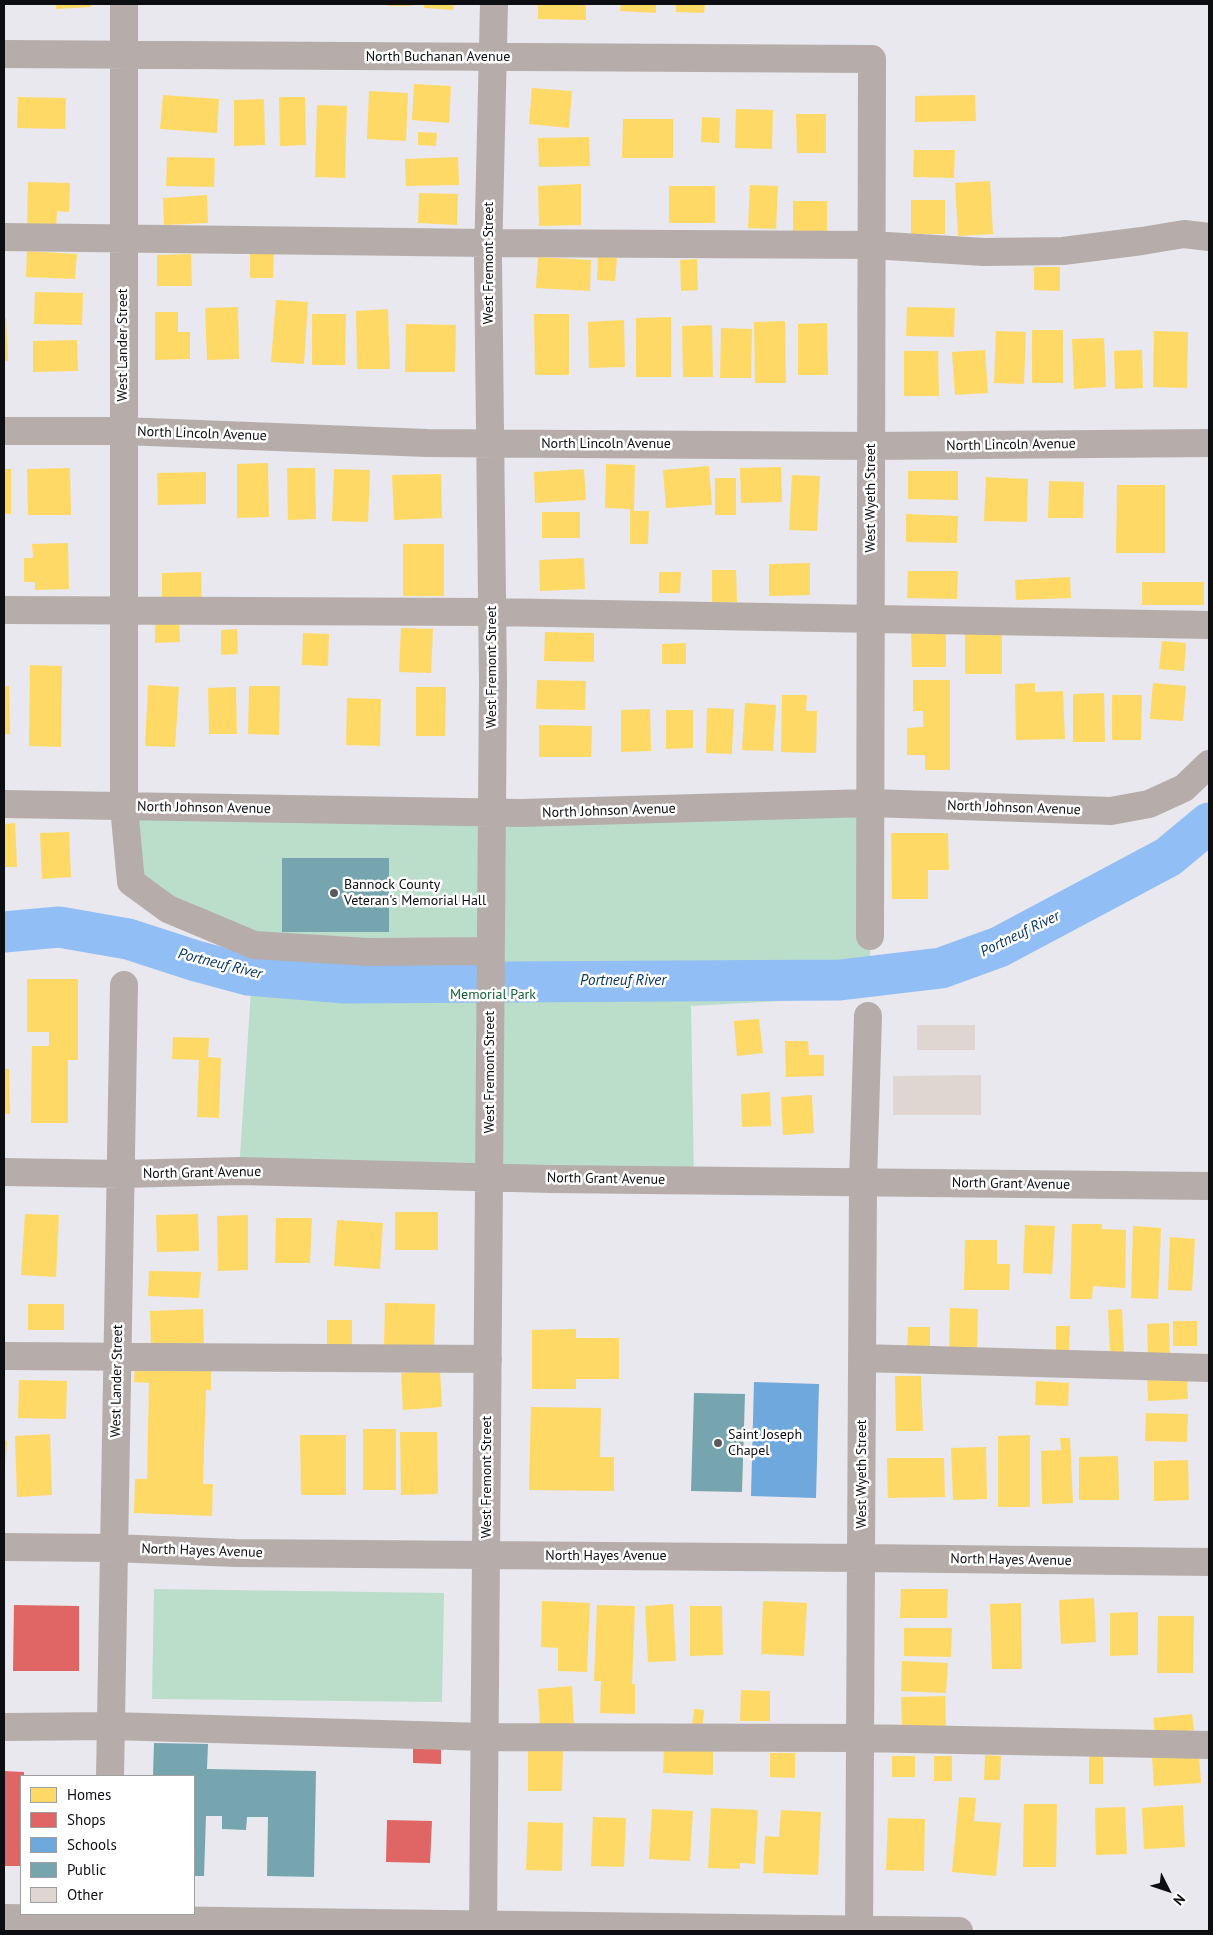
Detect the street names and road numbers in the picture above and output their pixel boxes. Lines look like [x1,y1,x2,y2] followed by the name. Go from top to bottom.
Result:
[366,49,510,65] street label: North Buchanan Avenue
[481,202,497,324] street label: West Fremont Street
[115,289,131,401] street label: West Lander Street
[137,423,267,445] street label: North Lincoln Avenue
[946,435,1076,455] street label: North Lincoln Avenue
[541,436,671,452] street label: North Lincoln Avenue
[863,443,879,553] street label: West Wyeth Street
[484,606,500,728] street label: West Fremont Street
[947,797,1081,819] street label: North Johnson Avenue
[137,798,271,818] street label: North Johnson Avenue
[542,800,676,822] street label: North Johnson Avenue
[482,1011,498,1133] street label: West Fremont Street
[143,1164,261,1182] street label: North Grant Avenue
[547,1170,665,1188] street label: North Grant Avenue
[952,1175,1070,1193] street label: North Grant Avenue
[108,1324,126,1438] street label: West Lander Street
[479,1416,495,1538] street label: West Fremont Street
[854,1419,870,1529] street label: West Wyeth Street
[141,1540,263,1562] street label: North Hayes Avenue
[545,1548,667,1564] street label: North Hayes Avenue
[950,1551,1072,1569] street label: North Hayes Avenue

